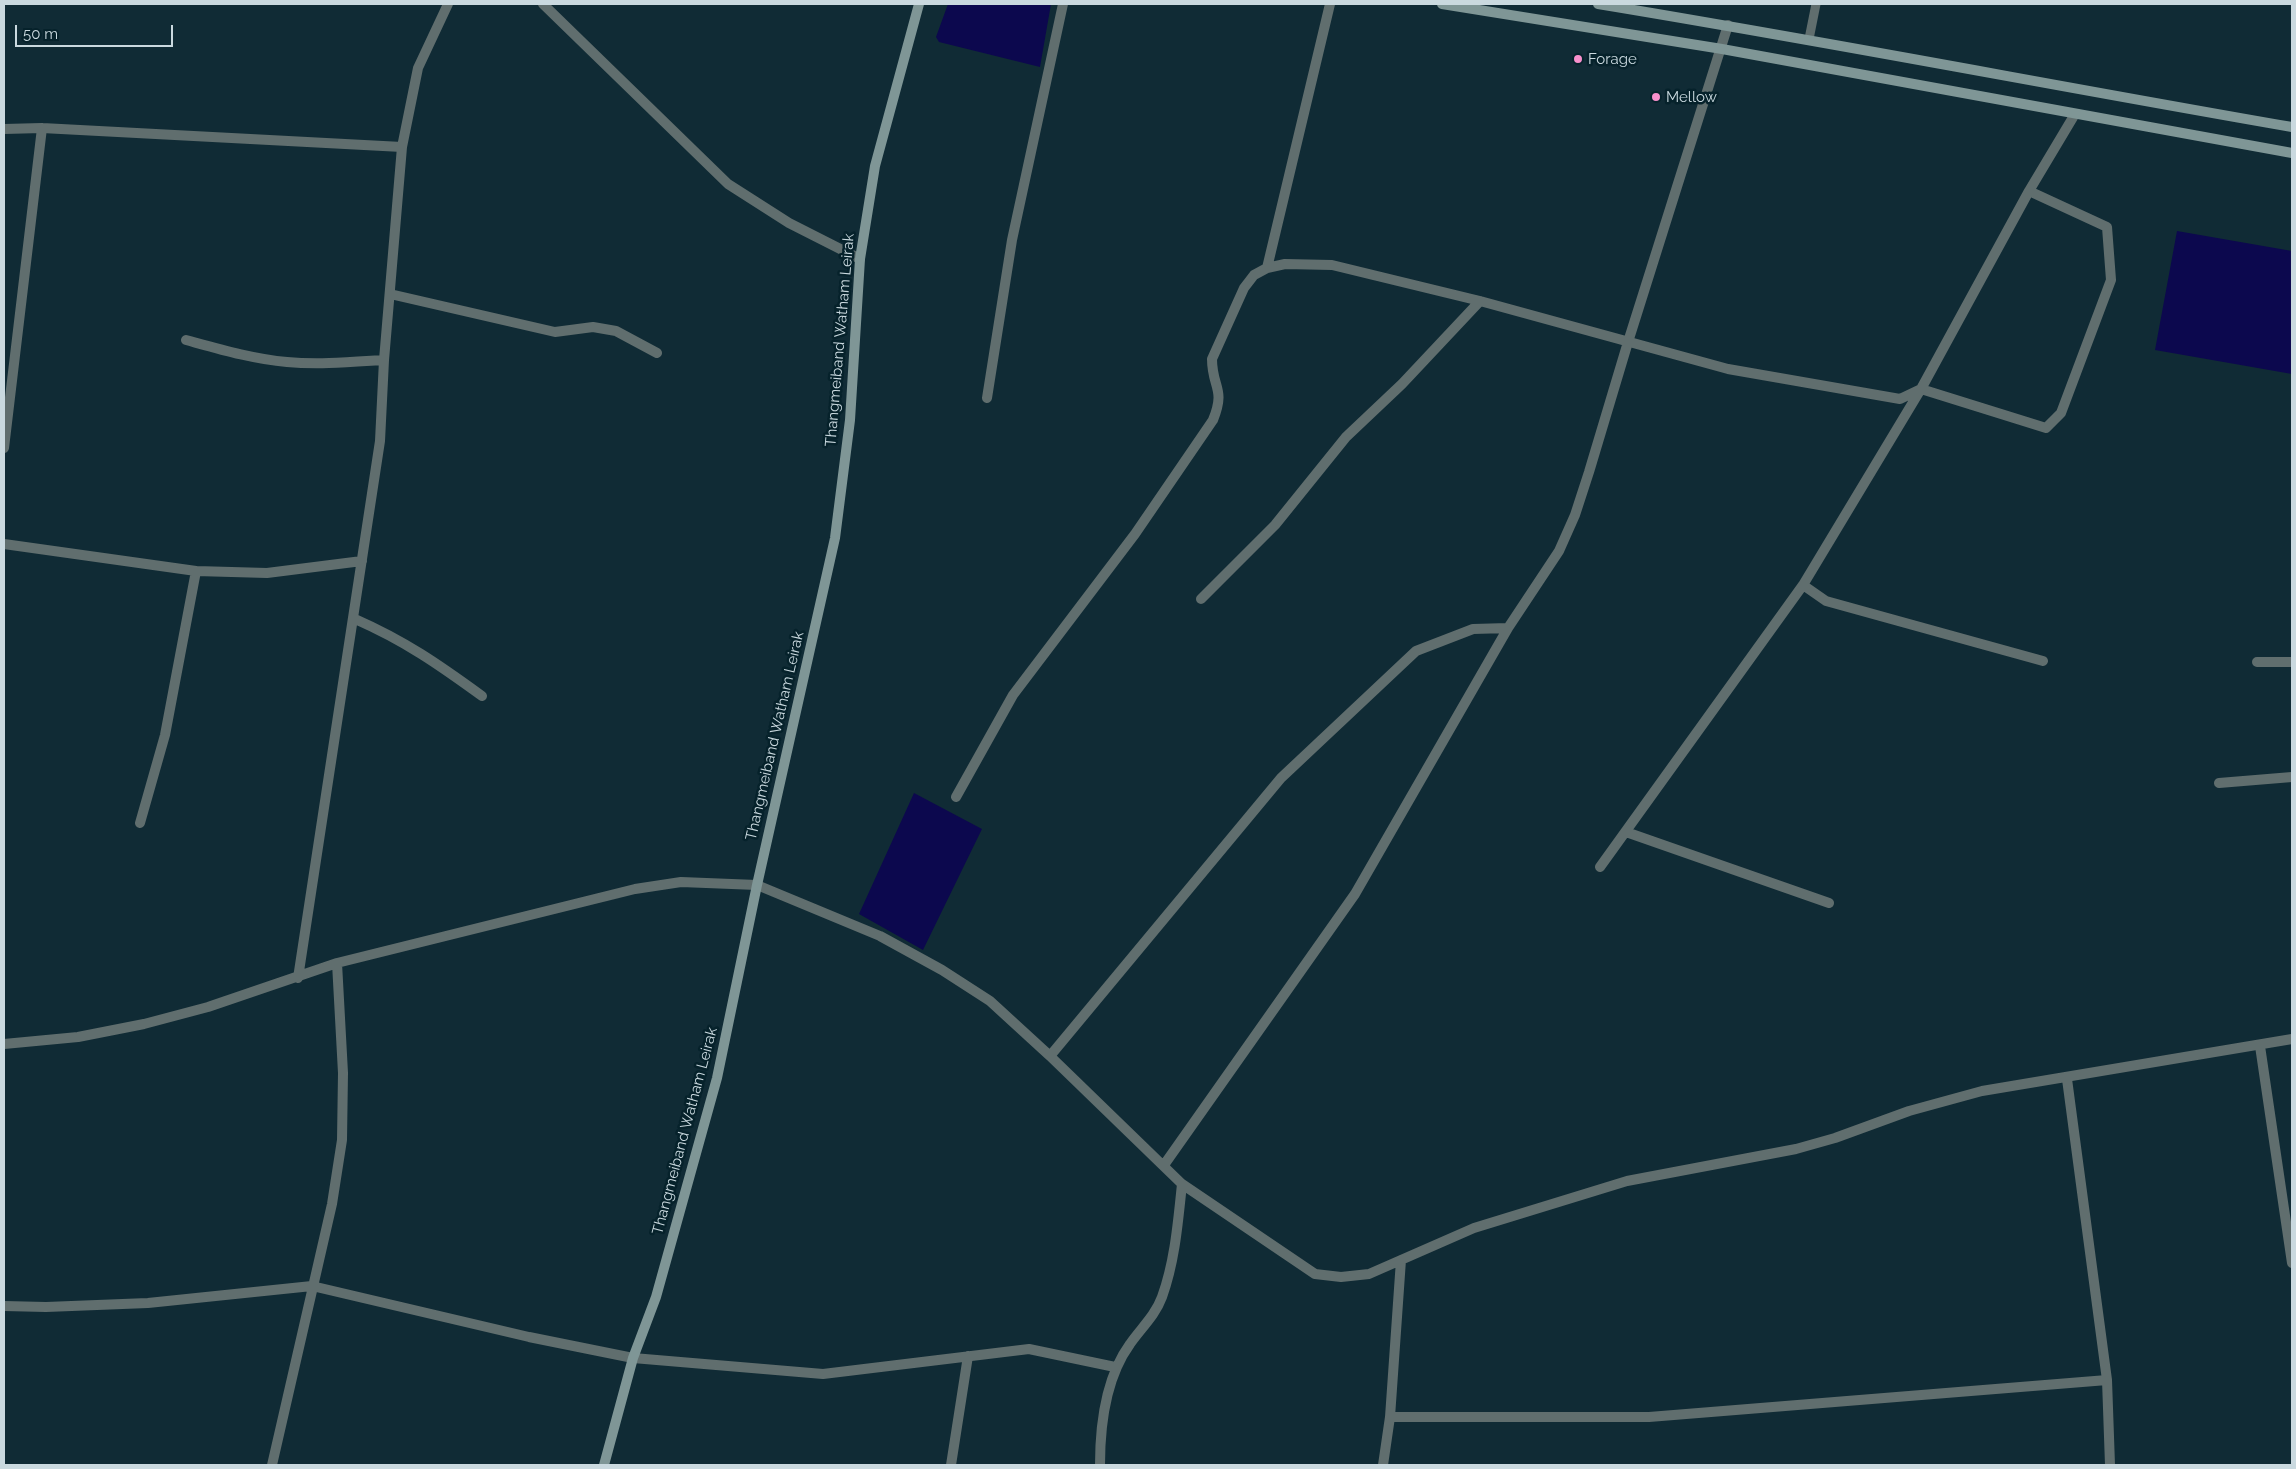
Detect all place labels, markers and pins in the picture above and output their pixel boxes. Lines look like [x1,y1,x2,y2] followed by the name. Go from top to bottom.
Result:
[1588,50,1637,68] place label: Forage
[1572,53,1584,65] marker: Forage
[1666,88,1717,106] place label: Mellow
[1650,91,1662,103] marker: Mellow

